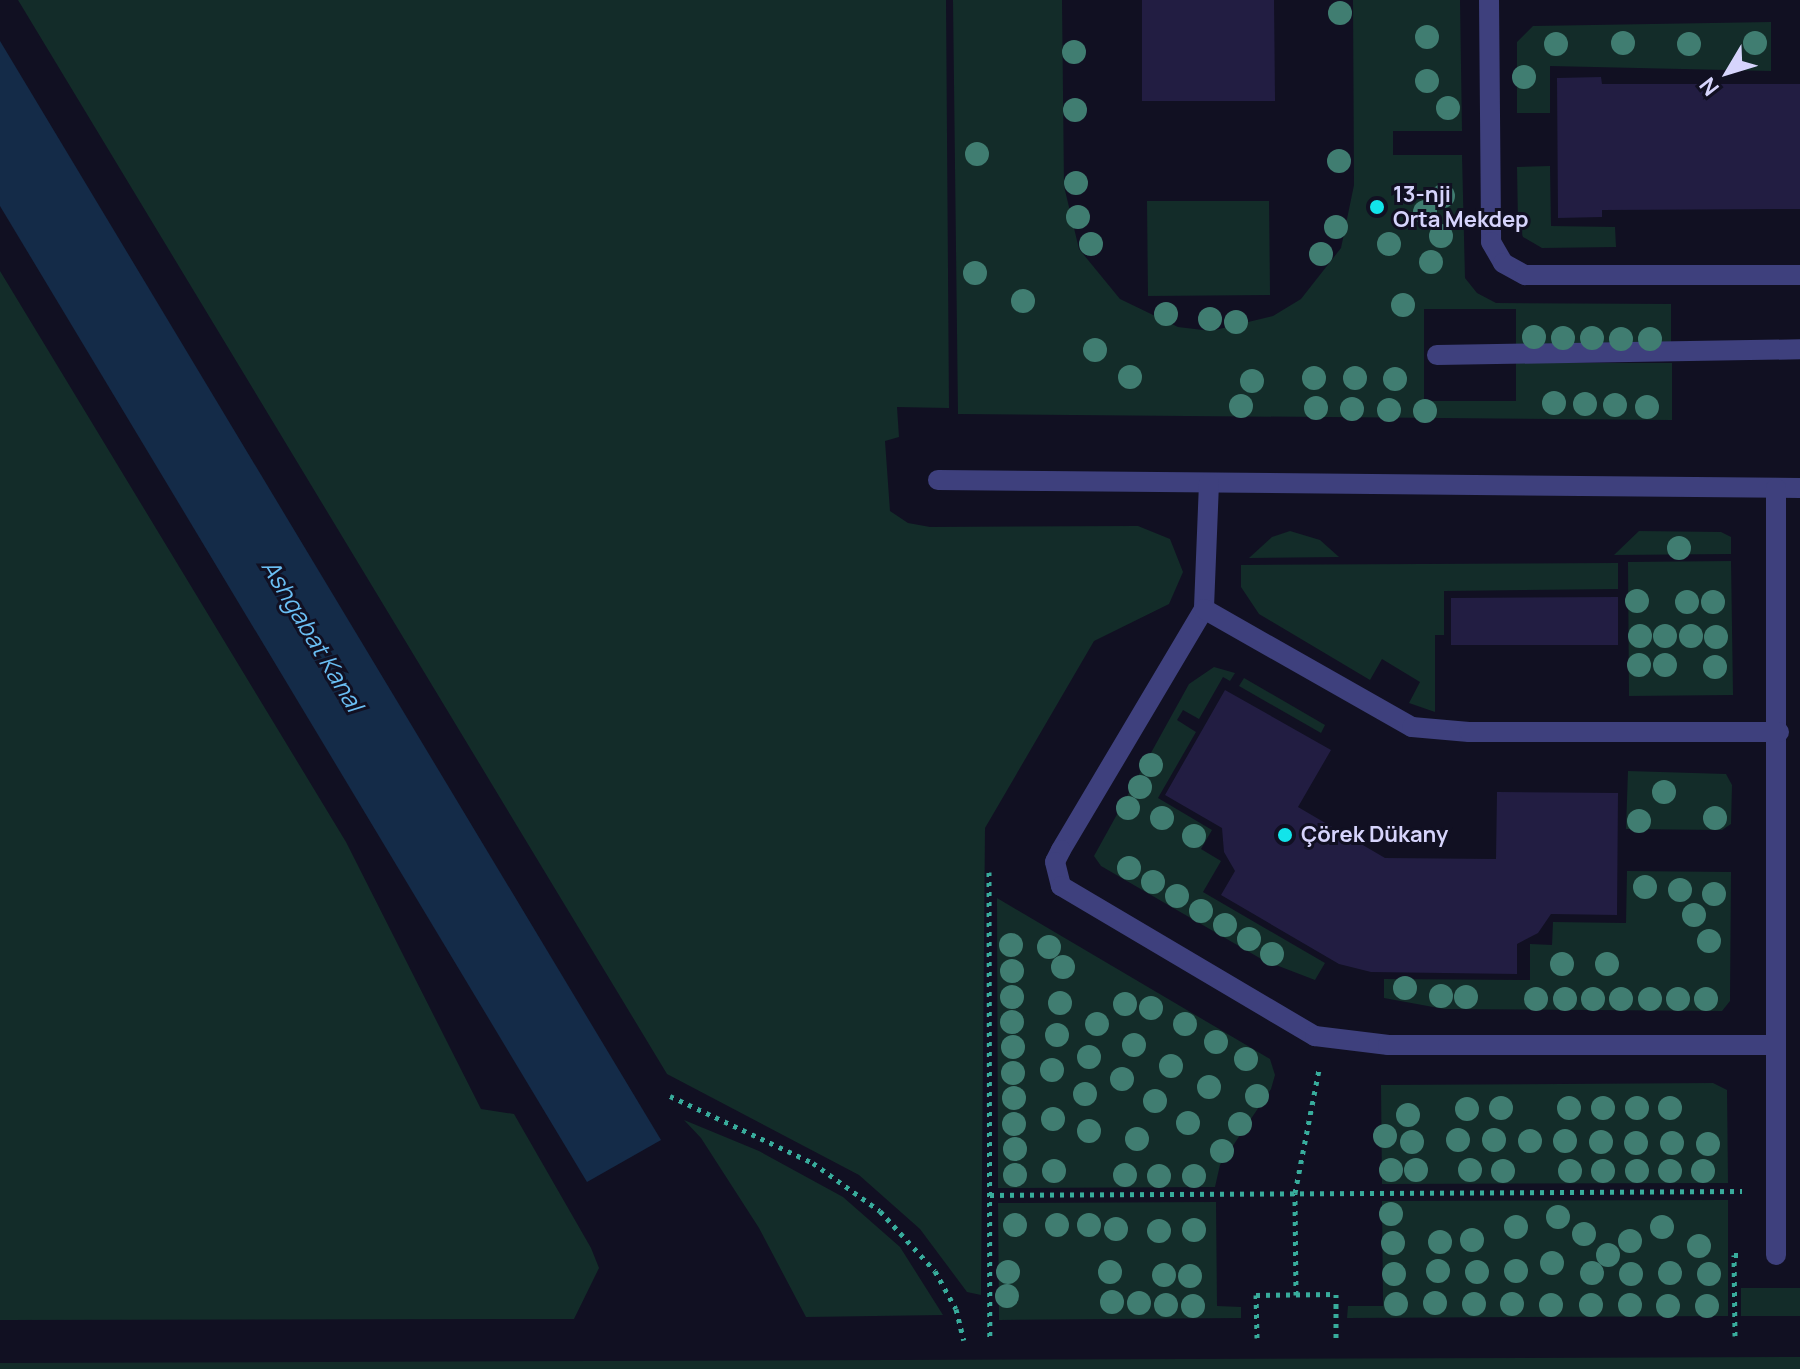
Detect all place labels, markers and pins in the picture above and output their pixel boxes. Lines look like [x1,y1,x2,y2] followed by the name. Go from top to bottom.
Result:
[1393,181,1529,232] place label: 13-nji Orta Mekdep
[1368,198,1386,216] marker: 13-nji Orta Mekdep
[1301,822,1448,848] place label: Çörek Dükany
[1276,826,1294,844] marker: Çörek Dükany

